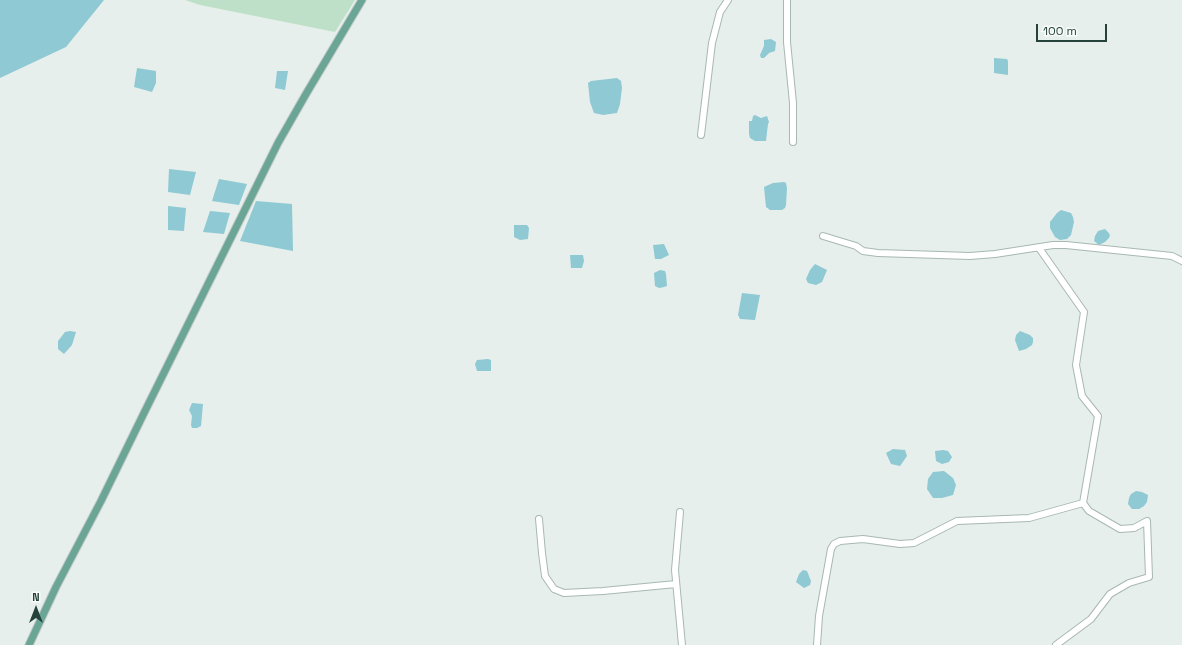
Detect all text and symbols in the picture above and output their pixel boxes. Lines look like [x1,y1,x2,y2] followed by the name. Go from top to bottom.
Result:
[1038,16,1109,42] scale bar
[1043,23,1077,39] text: 100 m
[16,589,56,629] north arrow
[32,590,40,604] text: N

